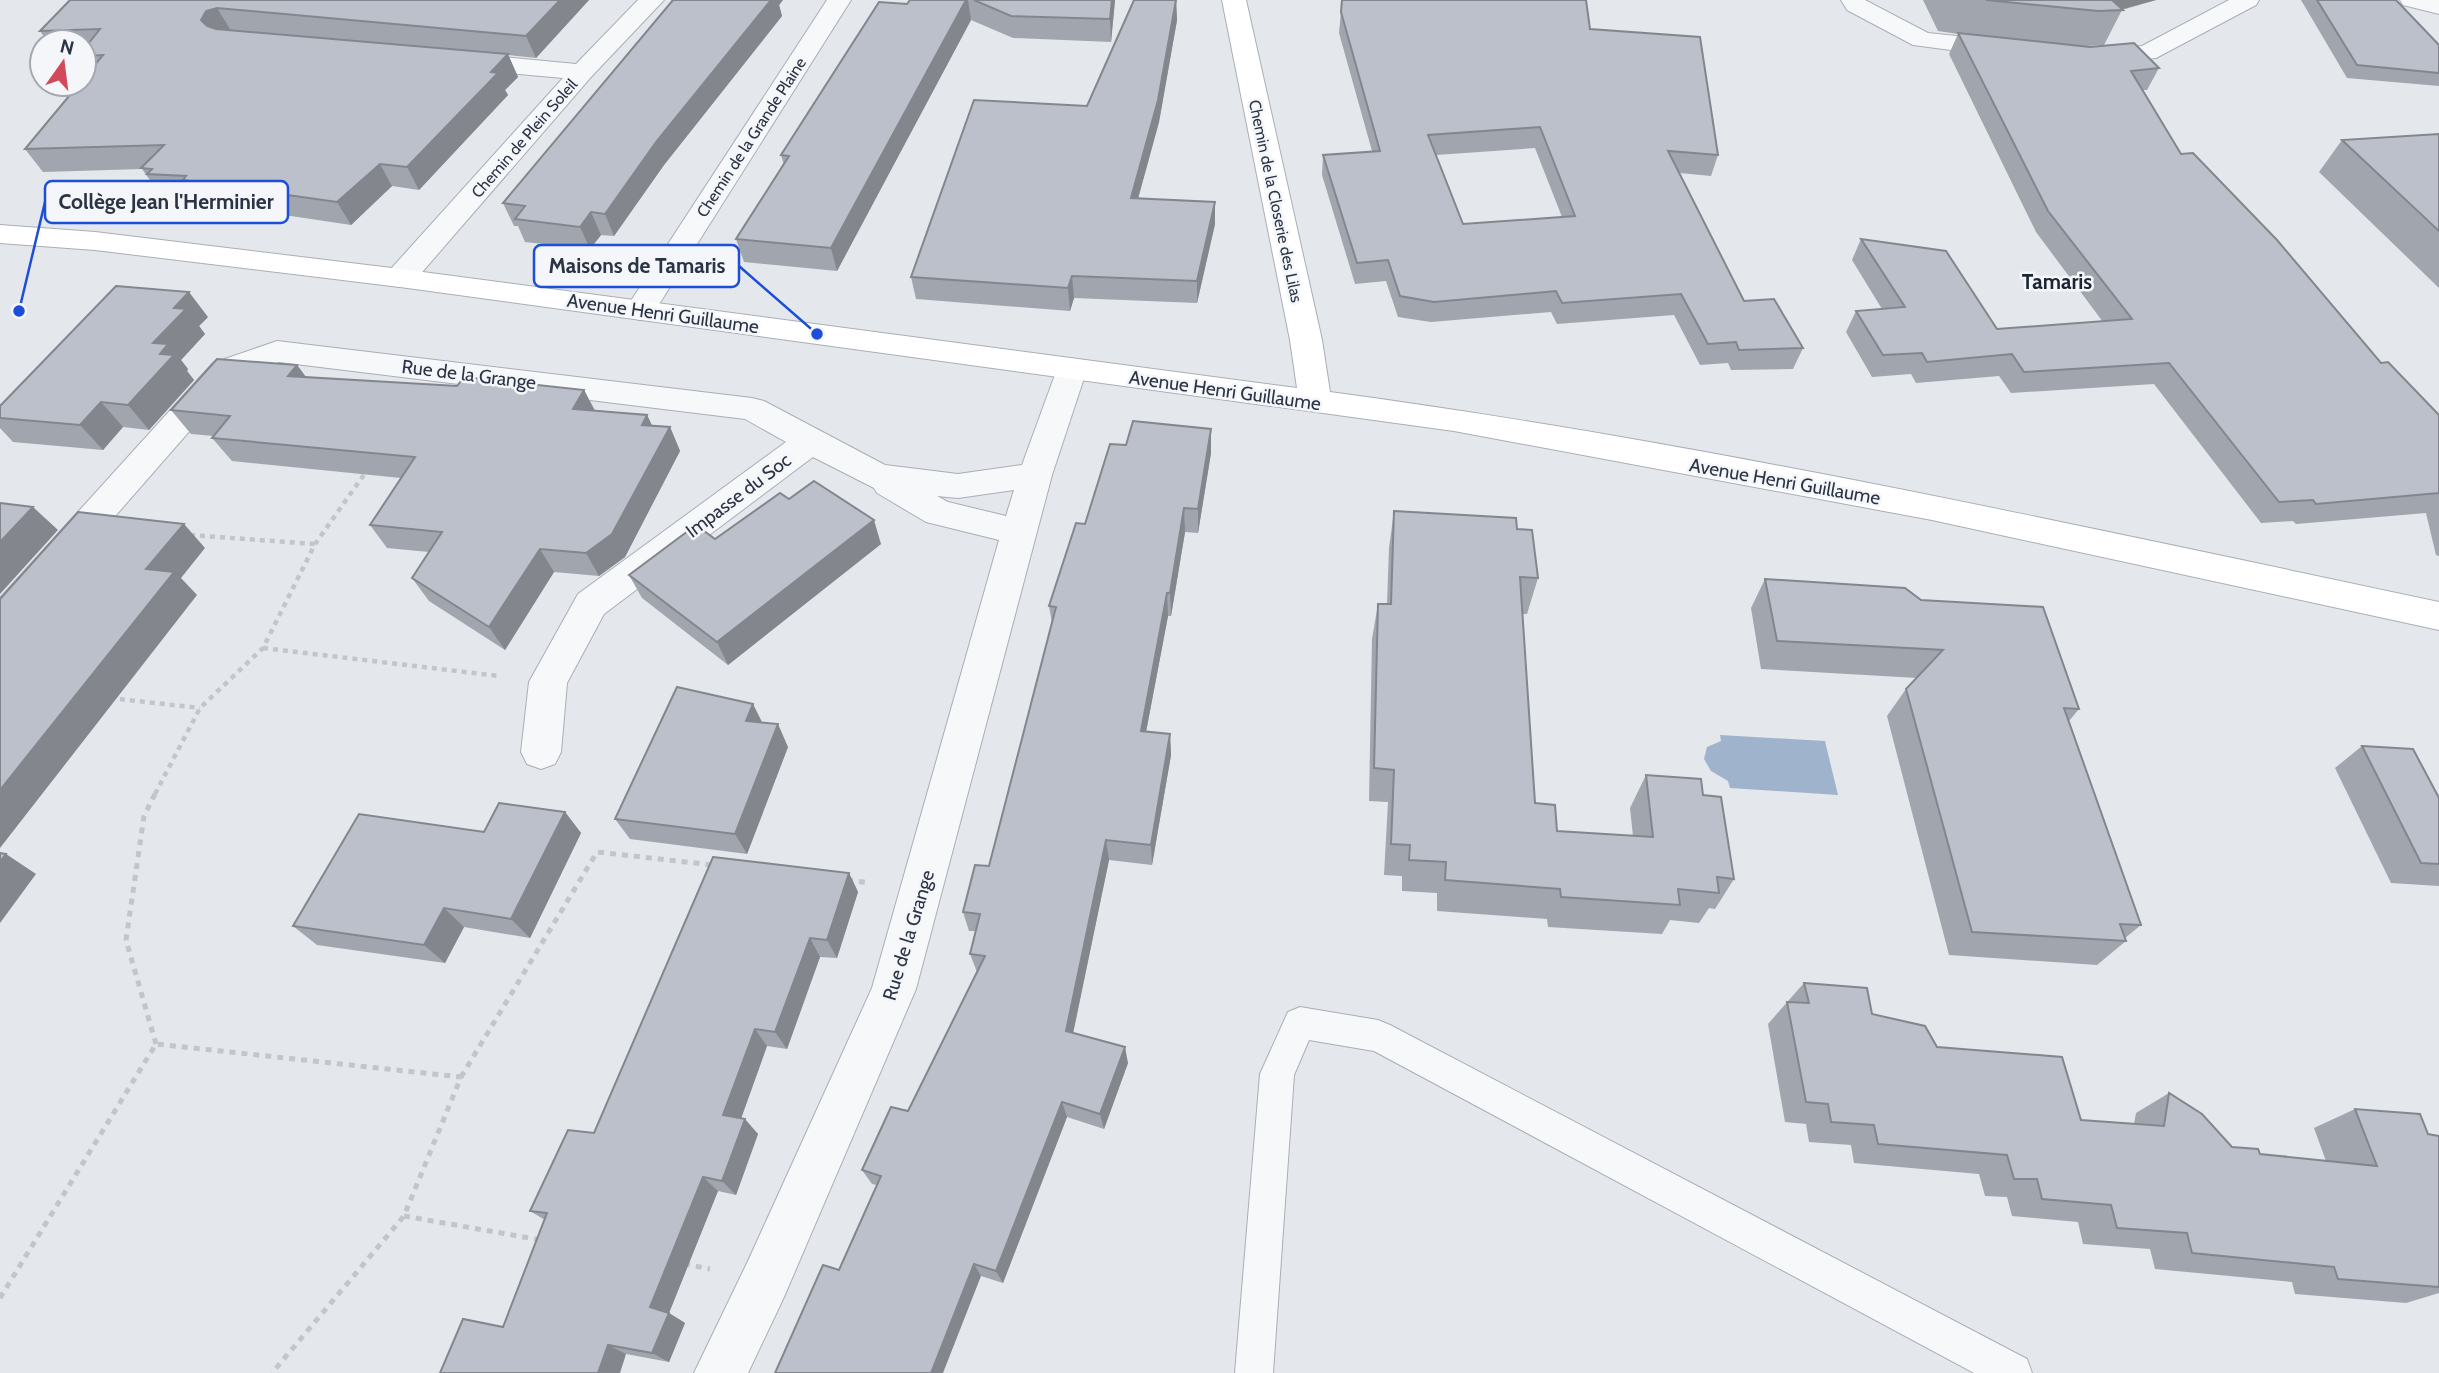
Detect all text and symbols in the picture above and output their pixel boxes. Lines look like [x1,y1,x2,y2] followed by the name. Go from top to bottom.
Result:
[28,28,98,98] north arrow
[58,34,76,60] text: N
[693,54,810,221] street label: Chemin de la Grande Plaine
[468,75,581,202] street label: Chemin de Plein Soleil
[1245,98,1306,304] street label: Chemin de la Closerie des Lilas
[45,181,288,223] callout: Collège Jean l'Herminier
[58,189,274,214] text: Collège Jean l'Herminier
[534,245,739,287] callout: Maisons de Tamaris
[549,253,726,278] text: Maisons de Tamaris
[2022,269,2092,294] district label: Tamaris
[566,289,761,338] street label: Avenue Henri Guillaume
[401,355,538,394] street label: Rue de la Grange
[1128,366,1323,415] street label: Avenue Henri Guillaume
[681,448,796,542] street label: Impasse du Soc
[1688,453,1882,510] street label: Avenue Henri Guillaume
[878,867,939,1003] street label: Rue de la Grange

